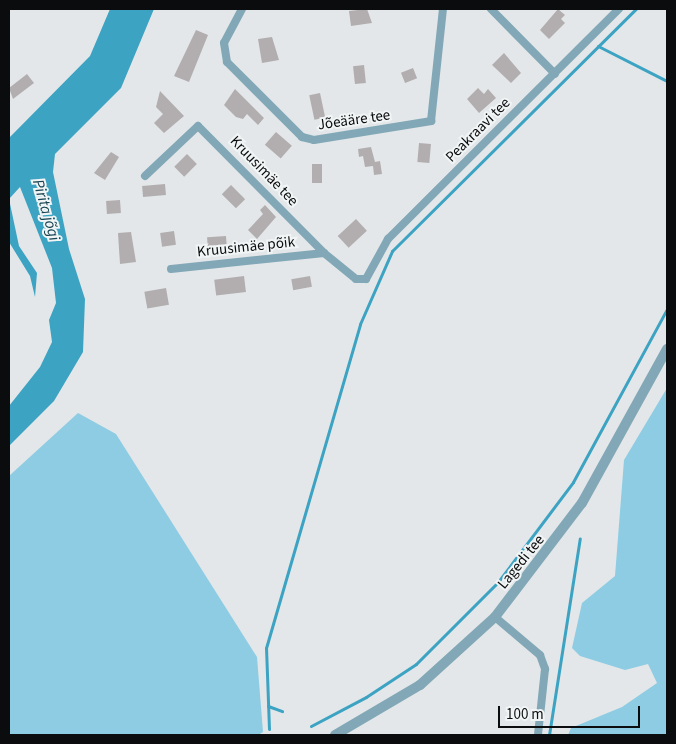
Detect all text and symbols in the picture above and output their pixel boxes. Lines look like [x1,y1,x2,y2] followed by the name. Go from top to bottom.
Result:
[442,94,514,166] street label: Peakraavi tee
[317,106,391,134] street label: Jõeääre tee
[226,132,302,210] street label: Kruusimäe tee
[28,177,64,243] water label: Pirita jõgi
[196,233,296,261] street label: Kruusimäe põik
[494,531,548,593] street label: Lagedi tee
[501,696,644,728] scale bar
[506,704,544,725] text: 100 m

